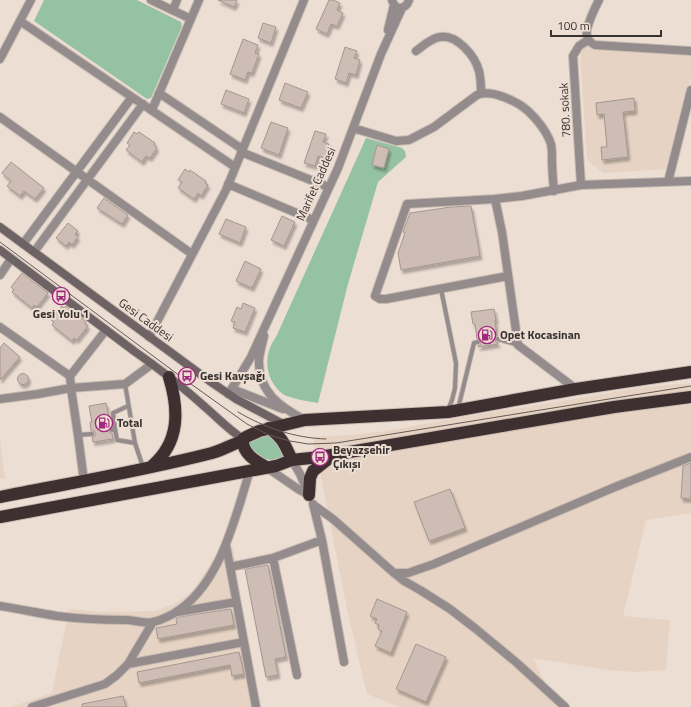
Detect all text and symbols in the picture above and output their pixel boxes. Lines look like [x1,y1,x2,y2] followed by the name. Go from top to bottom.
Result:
[551,12,661,38] scale bar
[557,16,590,35] text: 100 m
[554,82,575,138] street label: 780. sokak
[291,144,340,224] street label: Marifet Caddesi
[51,286,71,306] bus stop icon: Gesi Yolu 1
[115,293,178,346] street label: Gesi Caddesi
[33,304,89,323] place label: Gesi Yolu 1
[477,325,497,345] fuel station icon: Opet Kocasinan
[500,325,580,344] place label: Opet Kocasinan
[177,366,197,386] bus stop icon: Gesi Kavşağı
[200,366,265,385] place label: Gesi Kavşağı
[94,413,114,433] fuel station icon: Total
[117,413,143,432] place label: Total
[333,440,390,473] place label: Beyazşehir Çıkışı
[310,447,330,467] bus stop icon: Beyazşehir Çıkışı

